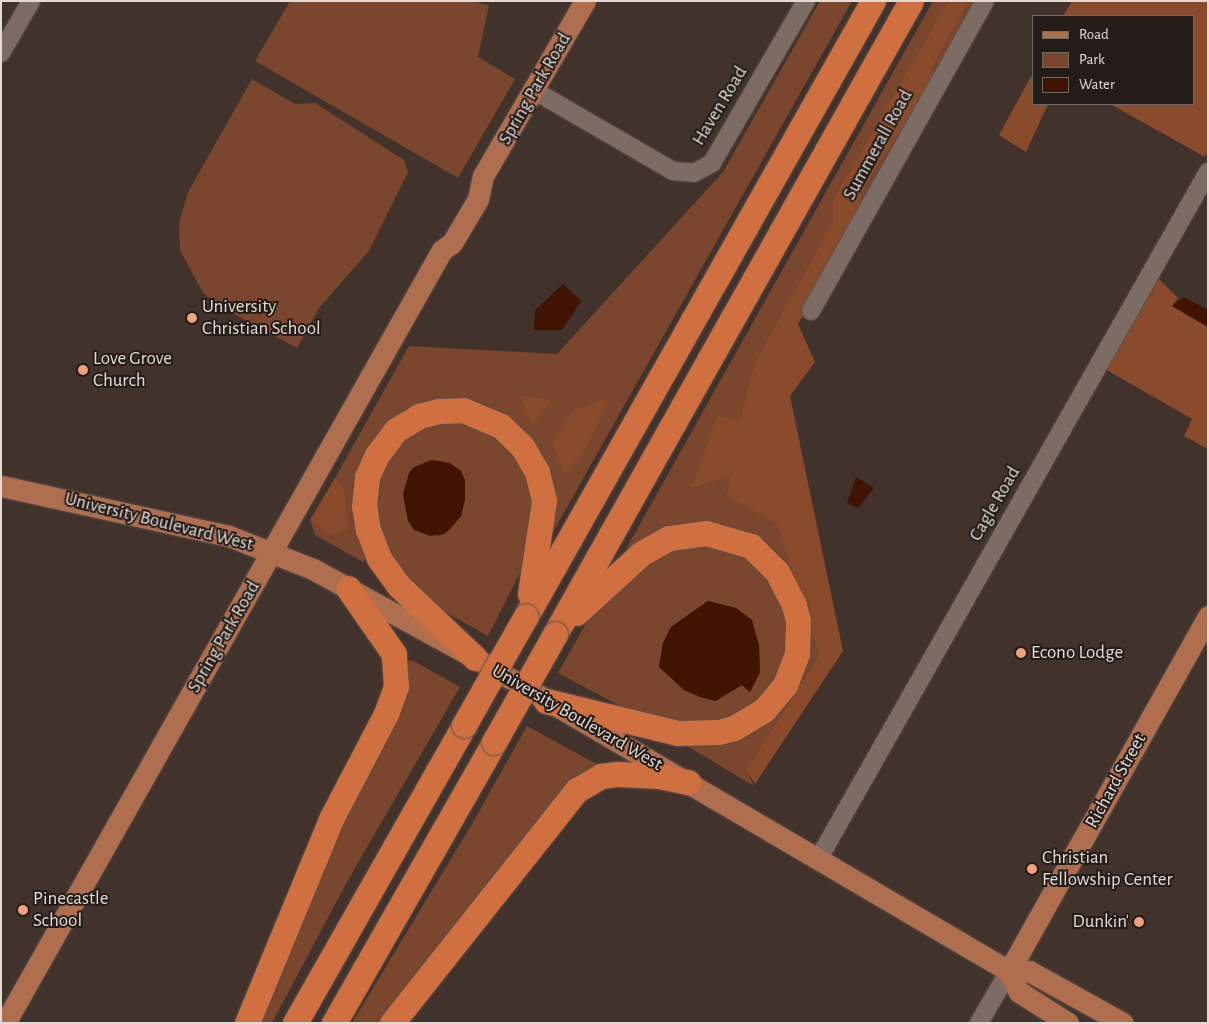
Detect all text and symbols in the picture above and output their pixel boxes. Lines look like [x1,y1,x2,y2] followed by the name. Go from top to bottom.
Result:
[1032,15,1194,105] legend
[1079,27,1109,42] text: Road
[494,29,576,149] street label: Spring Park Road
[1079,52,1105,67] text: Park
[687,62,753,150] street label: Haven Road
[1079,77,1115,92] text: Water
[838,86,918,204] street label: Summerall Road
[202,296,321,340] place label: University Christian School
[186,312,198,324] marker: University Christian School
[93,348,172,392] place label: Love Grove Church
[77,364,89,376] marker: Love Grove Church
[965,463,1025,545] street label: Cagle Road
[62,488,256,556] street label: University Boulevard West
[183,577,265,697] street label: Spring Park Road
[1031,642,1123,664] place label: Econo Lodge
[1015,647,1027,659] marker: Econo Lodge
[488,660,666,776] street label: University Boulevard West
[1081,730,1151,832] street label: Richard Street
[1042,847,1173,891] place label: Christian Fellowship Center
[1026,863,1038,875] marker: Christian Fellowship Center
[33,888,108,932] place label: Pinecastle School
[17,904,29,916] marker: Pinecastle School
[1072,911,1129,933] place label: Dunkin'
[1133,916,1145,928] marker: Dunkin'

